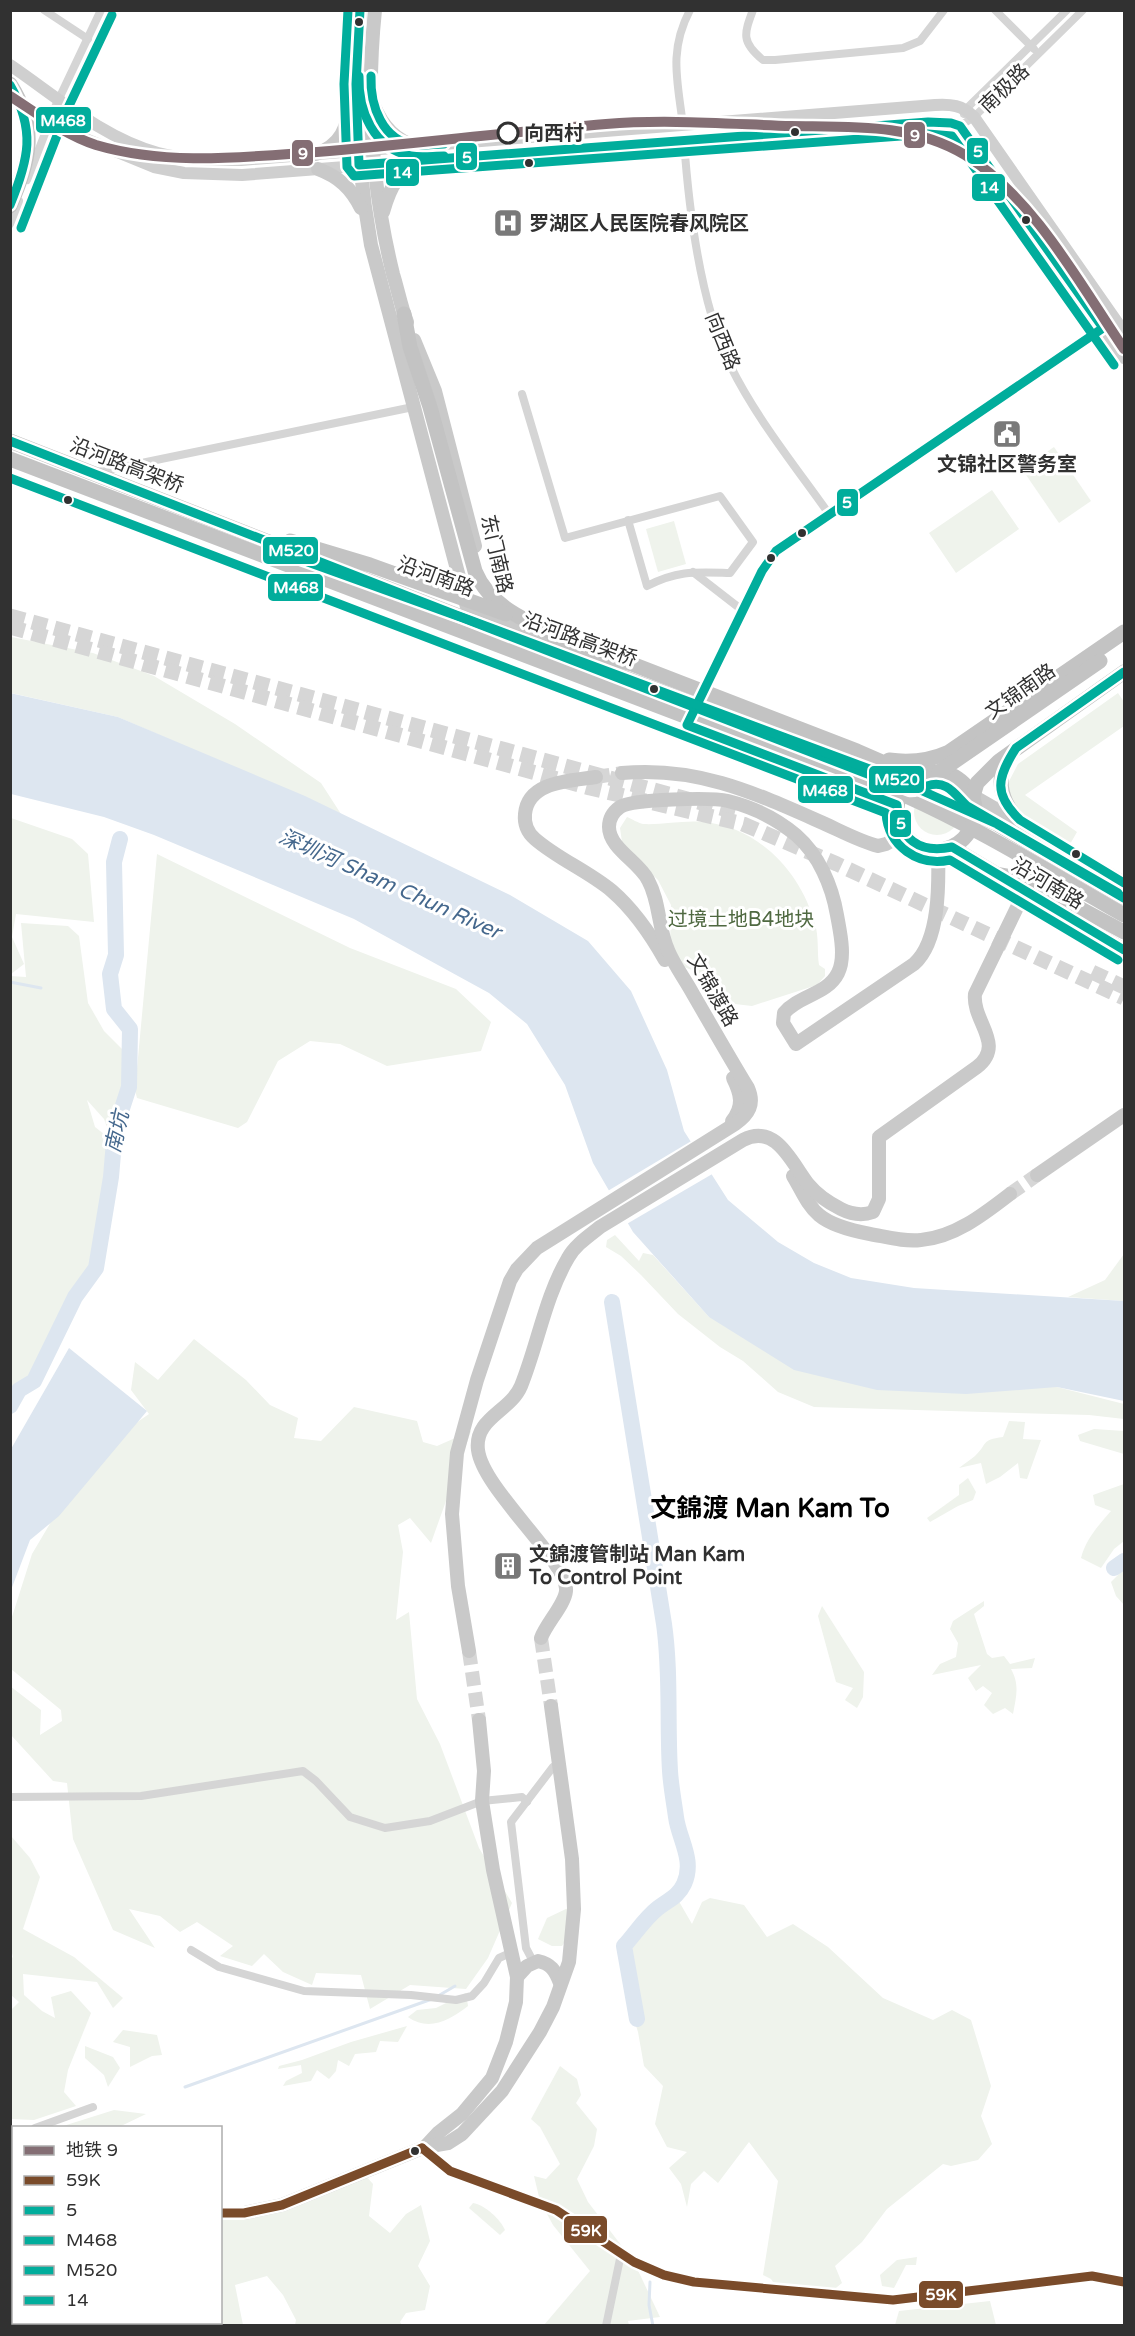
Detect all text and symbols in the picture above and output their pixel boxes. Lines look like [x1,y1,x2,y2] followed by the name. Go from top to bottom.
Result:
[353,16,365,28] unlabelled marker
[975,59,1035,118] street label: 南极路
[35,106,92,134] line badge: M468
[40,111,86,131] text: M468
[903,121,926,149] line badge: 9
[497,122,519,144] marker: 向西村
[524,122,584,146] place label: 向西村
[789,126,801,138] unlabelled marker
[910,126,920,146] text: 9
[966,137,989,165] line badge: 5
[291,139,314,167] line badge: 9
[455,142,478,171] line badge: 5
[973,142,983,162] text: 5
[298,144,308,164] text: 9
[462,148,472,168] text: 5
[523,157,535,169] unlabelled marker
[385,158,420,187] line badge: 14
[392,163,412,183] text: 14
[971,173,1006,202] line badge: 14
[979,178,999,198] text: 14
[492,207,524,239] hospital icon: 罗湖区人民医院春风院区
[529,212,749,236] place label: 罗湖区人民医院春风院区
[1020,214,1032,226] unlabelled marker
[700,309,744,374] street label: 向西路
[991,418,1023,450] public building icon: 文锦社区警务室
[66,433,187,499] street label: 沿河路高架桥
[937,453,1077,477] place label: 文锦社区警务室
[836,488,859,517] line badge: 5
[842,493,852,513] text: 5
[62,494,74,506] unlabelled marker
[475,513,517,596] street label: 东门南路
[796,527,808,539] unlabelled marker
[262,536,319,565] line badge: M520
[268,541,314,561] text: M520
[394,552,477,602] street label: 沿河南路
[765,552,777,564] unlabelled marker
[267,573,324,602] line badge: M468
[273,578,319,598] text: M468
[519,608,640,672] street label: 沿河路高架桥
[981,659,1060,725] street label: 文锦南路
[648,683,660,695] unlabelled marker
[868,765,925,794] line badge: M520
[874,770,920,790] text: M520
[797,775,854,804] line badge: M468
[802,781,848,801] text: M468
[889,809,912,838] line badge: 5
[896,814,906,834] text: 5
[275,824,507,946] water label: 深圳河 Sham Chun River
[1070,848,1082,860] unlabelled marker
[1007,853,1088,915] street label: 沿河南路
[668,908,814,932] park label: 过境土地B4地块
[682,950,743,1031] street label: 文锦渡路
[101,1106,135,1155] water label: 南坑
[650,1493,890,1524] district label: 文錦渡 Man Kam To
[528,1543,745,1590] place label: 文錦渡管制站 Man Kam To Control Point
[492,1550,524,1582] building icon: 文錦渡管制站 Man Kam To Control Point
[12,2126,222,2324] legend
[66,2139,118,2161] text: 地铁 9
[409,2145,421,2157] unlabelled marker
[66,2169,101,2191] text: 59K
[66,2199,77,2221] text: 5
[563,2215,608,2244] line badge: 59K
[571,2221,602,2241] text: 59K
[66,2229,117,2251] text: M468
[66,2259,117,2281] text: M520
[918,2280,964,2309] line badge: 59K
[926,2285,957,2305] text: 59K
[66,2289,89,2311] text: 14

